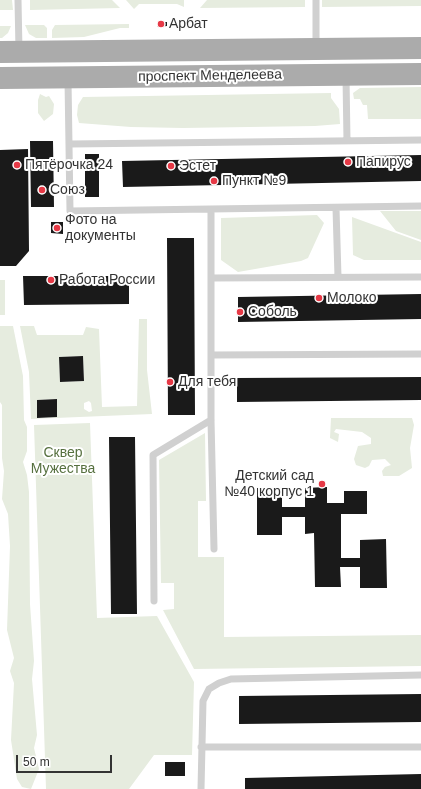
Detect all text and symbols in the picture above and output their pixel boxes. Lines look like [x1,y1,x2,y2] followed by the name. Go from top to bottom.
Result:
[169,16,208,32] place label: Арбат
[156,19,166,29] marker: Арбат
[138,66,282,86] street label: проспект Менделеева
[356,154,411,170] place label: Папирус
[25,157,113,173] place label: Пятёрочка 24
[343,157,353,167] marker: Папирус
[179,158,216,174] place label: Эстет
[12,160,22,170] marker: Пятёрочка 24
[166,161,176,171] marker: Эстет
[222,173,286,189] place label: Пункт №9
[209,176,219,186] marker: Пункт №9
[50,182,85,198] place label: Союз
[37,185,47,195] marker: Союз
[65,212,136,244] place label: Фото на документы
[52,223,62,233] marker: Фото на документы
[59,272,155,288] place label: Работа России
[46,275,56,285] marker: Работа России
[327,290,376,306] place label: Молоко
[314,293,324,303] marker: Молоко
[248,304,297,320] place label: Соболь
[235,307,245,317] marker: Соболь
[178,374,236,390] place label: Для тебя
[165,377,175,387] marker: Для тебя
[31,445,95,478] park label: Сквер Мужества
[225,468,314,500] place label: Детский сад №40 корпус 1
[317,479,327,489] marker: Детский сад №40 корпус 1
[18,747,114,773] scale bar
[23,755,50,769] text: 50 m

